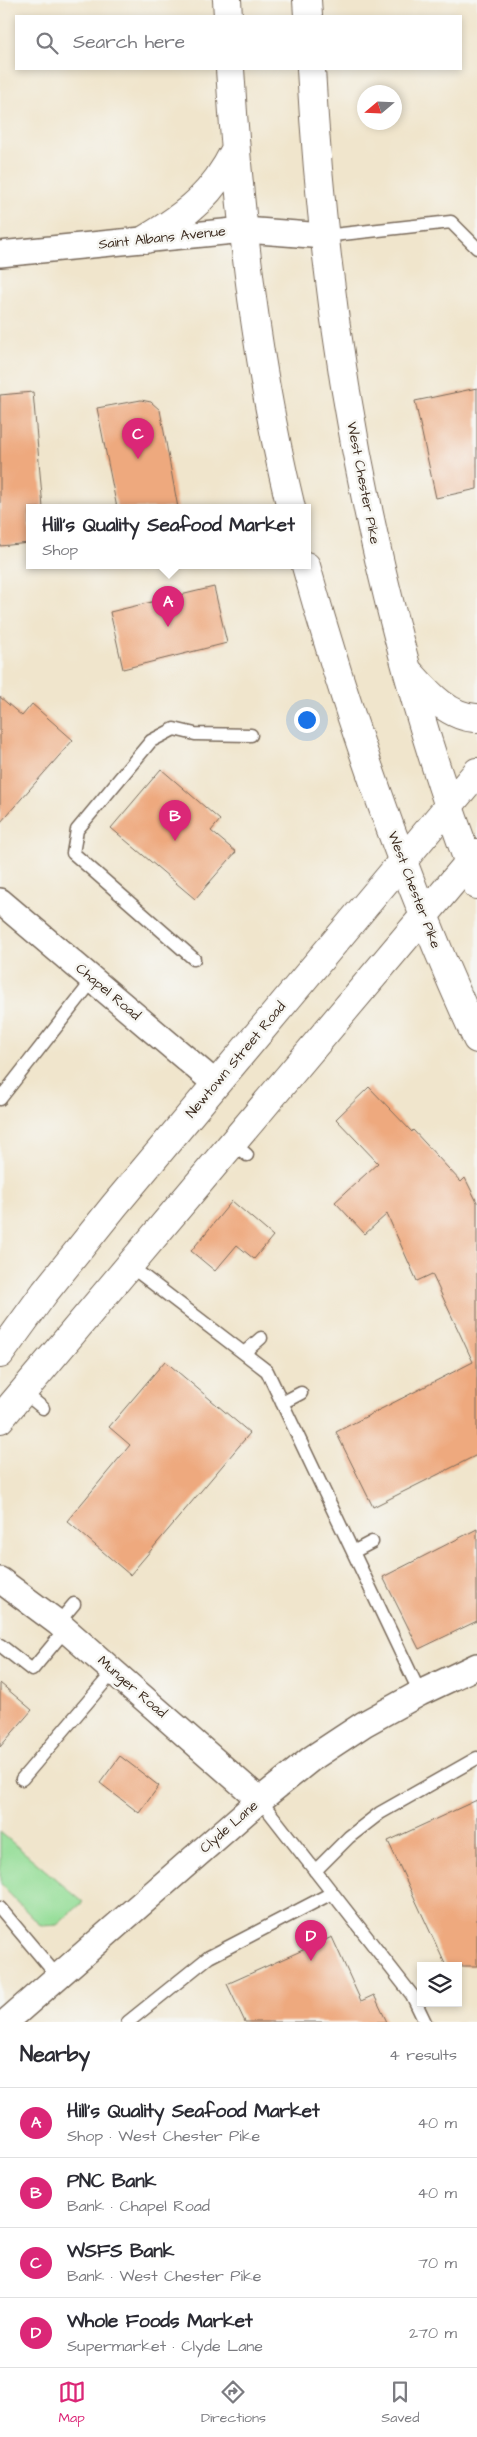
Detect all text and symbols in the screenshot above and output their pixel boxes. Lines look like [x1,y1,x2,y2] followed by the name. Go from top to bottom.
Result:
[15,15,462,70] search box
[33,29,61,57] icon: search
[73,29,185,56] text: Search here
[357,85,402,130] north arrow
[97,221,227,255] street label: Saint Albans Avenue
[122,418,154,459] pin: C
[341,420,385,546] street label: West Chester Pike
[26,504,311,569] popup
[42,512,295,539] text: Hill's Quality Seafood Market
[42,539,78,561] text: Shop
[152,586,184,627] pin: A
[294,707,320,733] your location
[159,800,191,841] pin: B
[382,828,446,952] street label: West Chester Pike
[71,959,145,1025] street label: Chapel Road
[181,998,291,1122] street label: Newtown Street Road
[93,1651,171,1723] street label: Munger Road
[195,1796,263,1858] street label: Clyde Lane
[295,1920,327,1961] pin: D
[417,1962,462,2007] map controls
[417,1962,462,2007] button: layers
[20,2040,90,2069] text: Nearby
[389,2044,457,2066] text: 4 results
[67,2098,320,2125] text: Hill's Quality Seafood Market
[31,2112,41,2134] text: A
[417,2112,457,2134] text: 40 m
[67,2125,260,2147] text: Shop · West Chester Pike
[67,2168,156,2195] text: PNC Bank
[30,2182,42,2204] text: B
[417,2182,457,2204] text: 40 m
[67,2195,210,2217] text: Bank · Chapel Road
[67,2238,174,2265] text: WSFS Bank
[30,2252,42,2274] text: C
[418,2252,457,2274] text: 70 m
[67,2265,261,2287] text: Bank · West Chester Pike
[67,2308,253,2335] text: Whole Foods Market
[31,2322,41,2344] text: D
[409,2322,457,2344] text: 270 m
[67,2335,263,2357] text: Supermarket · Clyde Lane
[58,2378,86,2428] tab: Map
[201,2378,266,2428] tab: Directions
[381,2378,419,2428] tab: Saved

